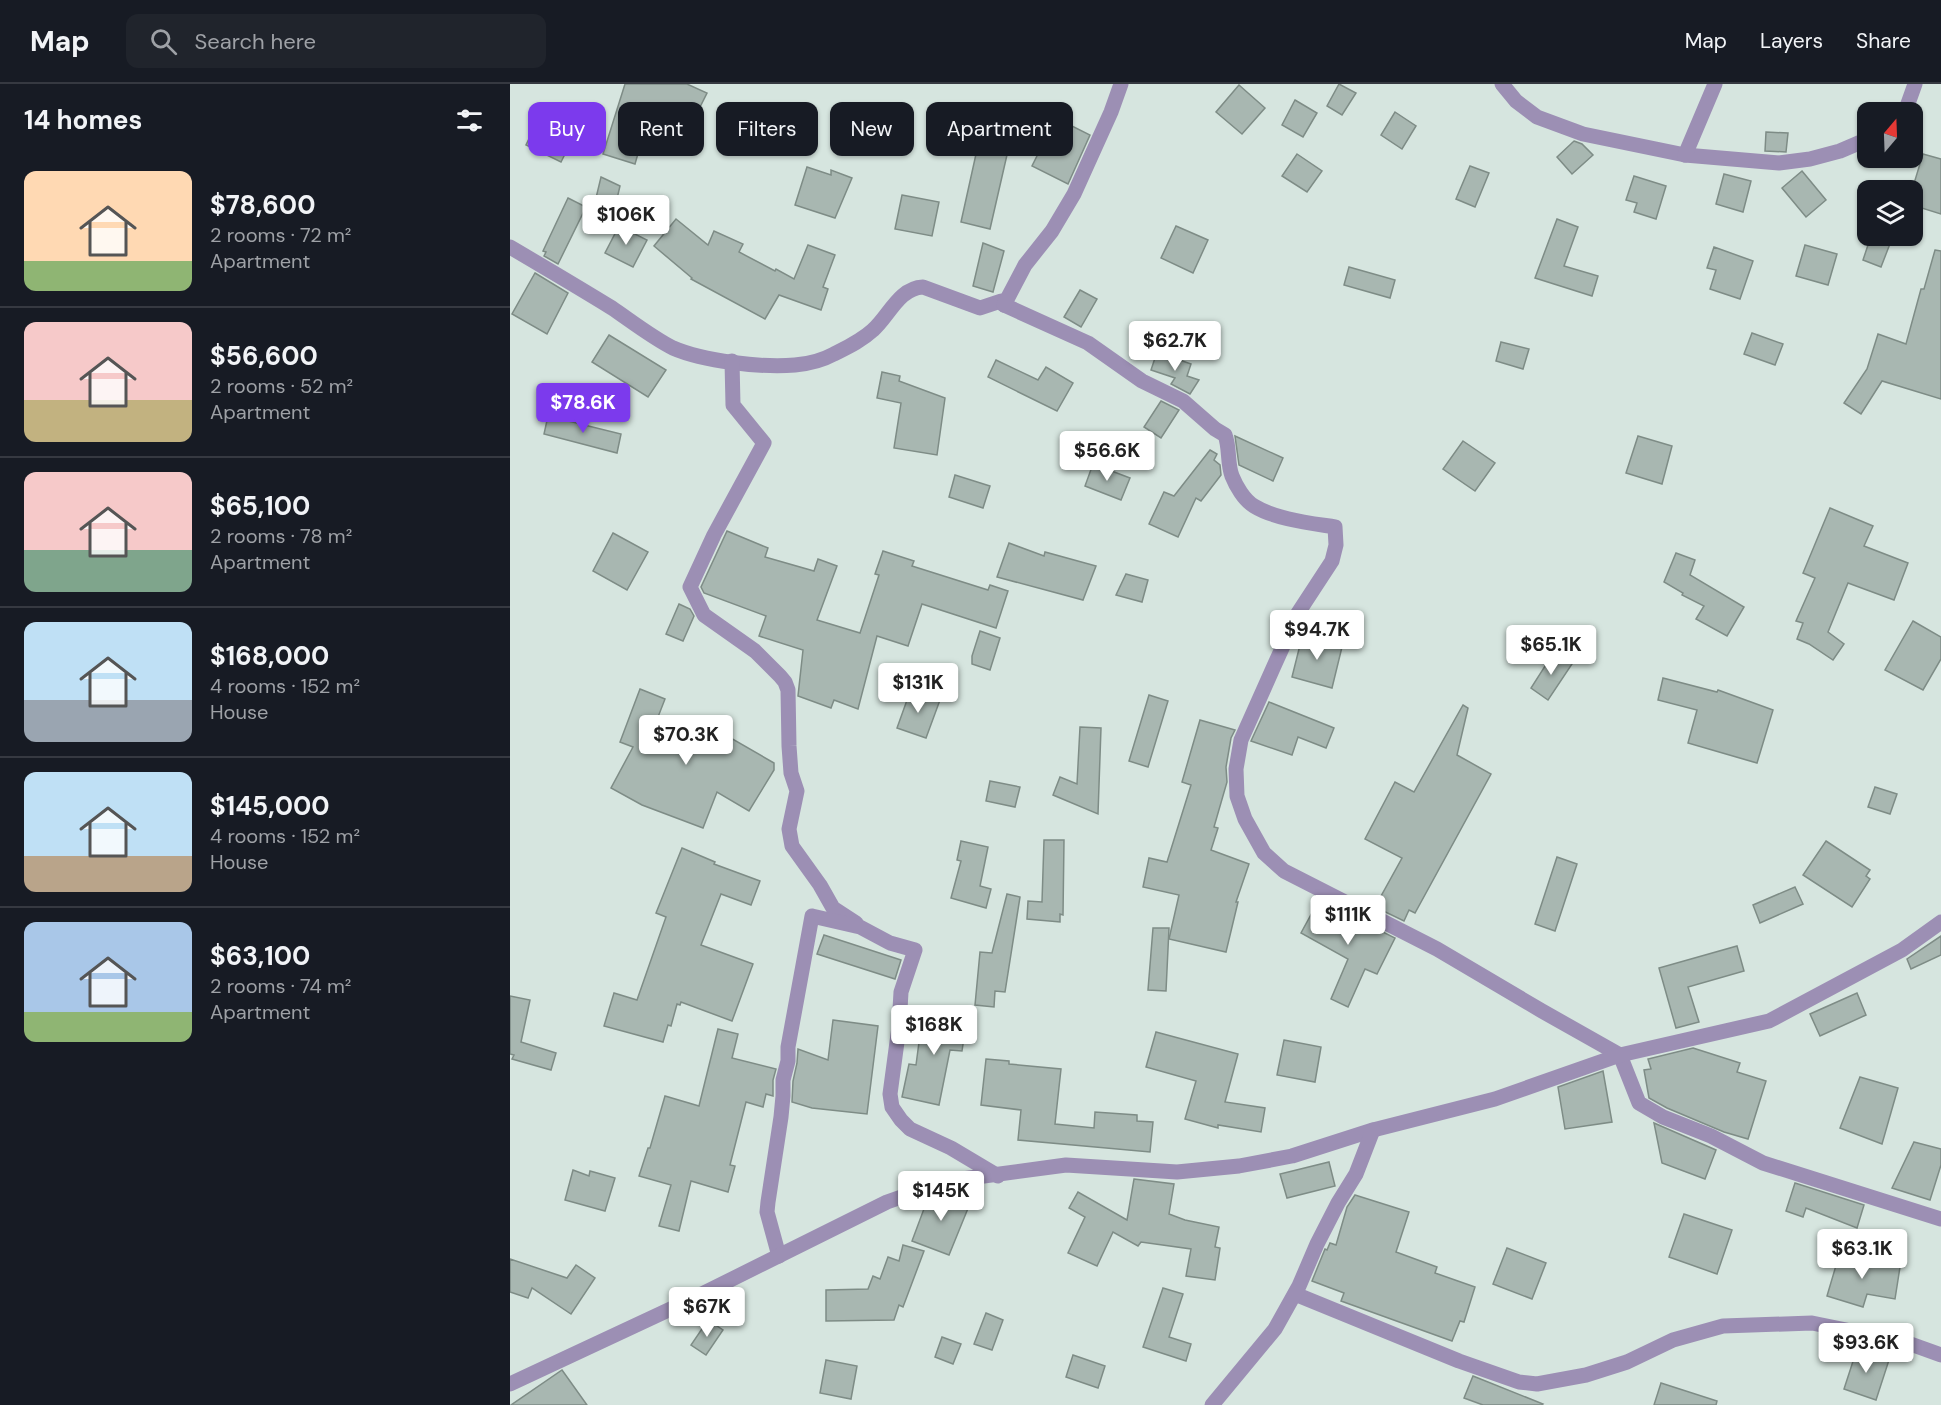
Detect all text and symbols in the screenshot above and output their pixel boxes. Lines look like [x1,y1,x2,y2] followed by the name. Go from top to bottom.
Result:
[126,14,546,68] search box
[30,23,90,60] text: Map
[147,25,180,58] icon: search
[195,27,316,56] text: Search here
[1685,27,1727,55] text: Map
[1760,27,1823,55] text: Layers
[1856,27,1911,55] text: Share
[528,102,606,156] chip: Buy
[618,102,704,156] chip: Rent
[716,102,818,156] chip: Filters
[830,102,914,156] chip: New
[926,102,1073,156] chip: Apartment
[1857,102,1923,168] north arrow
[1857,102,1923,246] map controls
[24,103,142,137] text: 14 homes
[453,104,486,137] icon: filters
[1857,180,1923,246] button: layers
[210,188,315,222] text: $78,600
[72,195,144,267] icon: home
[584,195,668,246] pin: $106K
[596,201,656,227] text: $106K
[210,222,351,248] text: 2 rooms · 72 m²
[210,248,310,274] text: Apartment
[1126,321,1224,372] pin: $62.7K
[1143,327,1207,353] text: $62.7K
[210,339,318,373] text: $56,600
[72,346,144,418] icon: home
[210,373,353,399] text: 2 rooms · 52 m²
[534,383,632,434] pin: $78.6K
[550,389,616,415] text: $78.6K
[210,399,310,425] text: Apartment
[1058,431,1156,482] pin: $56.6K
[1074,437,1140,463] text: $56.6K
[210,489,310,523] text: $65,100
[72,496,144,568] icon: home
[210,523,352,549] text: 2 rooms · 78 m²
[210,549,310,575] text: Apartment
[1268,610,1366,661] pin: $94.7K
[1284,616,1350,642] text: $94.7K
[1502,625,1600,676] pin: $65.1K
[1520,631,1582,657] text: $65.1K
[210,639,329,673] text: $168,000
[72,646,144,718] icon: home
[876,663,960,714] pin: $131K
[892,669,944,695] text: $131K
[210,673,360,699] text: 4 rooms · 152 m²
[210,699,268,725] text: House
[637,715,735,766] pin: $70.3K
[653,721,719,747] text: $70.3K
[210,789,330,823] text: $145,000
[72,796,144,868] icon: home
[210,823,360,849] text: 4 rooms · 152 m²
[210,849,268,875] text: House
[1306,895,1390,946] pin: $111K
[1325,901,1371,927] text: $111K
[210,939,310,973] text: $63,100
[72,946,144,1018] icon: home
[210,973,351,999] text: 2 rooms · 74 m²
[210,999,310,1025] text: Apartment
[892,1005,976,1056] pin: $168K
[905,1011,963,1037] text: $168K
[899,1171,983,1222] pin: $145K
[912,1177,970,1203] text: $145K
[1813,1229,1911,1280] pin: $63.1K
[1831,1235,1893,1261] text: $63.1K
[671,1287,743,1338] pin: $67K
[683,1293,731,1319] text: $67K
[1817,1323,1915,1374] pin: $93.6K
[1833,1329,1899,1355] text: $93.6K

